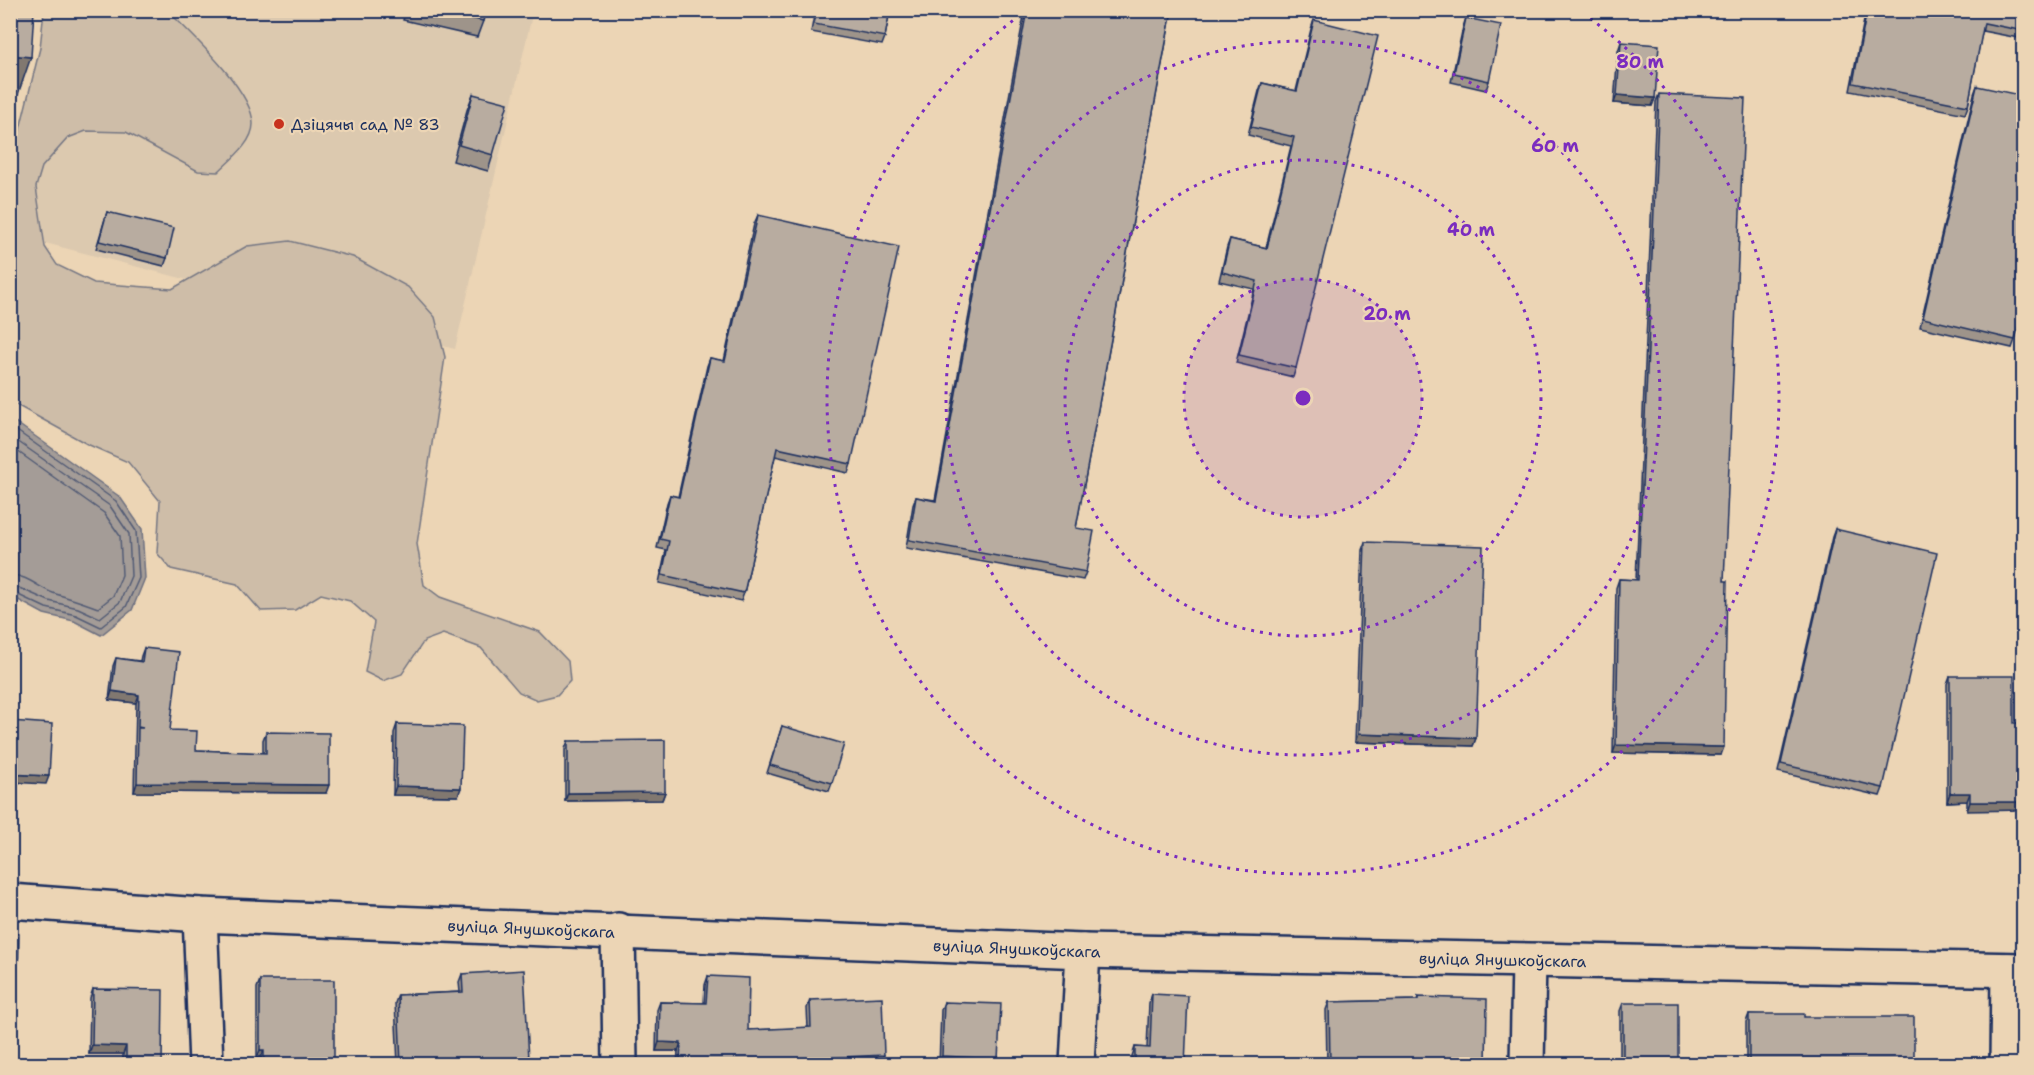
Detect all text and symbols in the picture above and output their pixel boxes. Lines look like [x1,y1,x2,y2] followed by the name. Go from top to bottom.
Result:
[1616,50,1664,74] text: 80 m
[291,114,440,135] place label: Дзіцячы сад № 83
[272,117,286,131] marker: Дзіцячы сад № 83
[1531,134,1579,158] text: 60 m
[1447,218,1495,242] text: 40 m
[1363,302,1411,326] text: 20 m
[1293,388,1313,408] centre of rings
[447,915,615,942] street label: вуліца Янушкоўскага
[933,934,1101,962] street label: вуліца Янушкоўскага
[1419,947,1587,972] street label: вуліца Янушкоўскага

